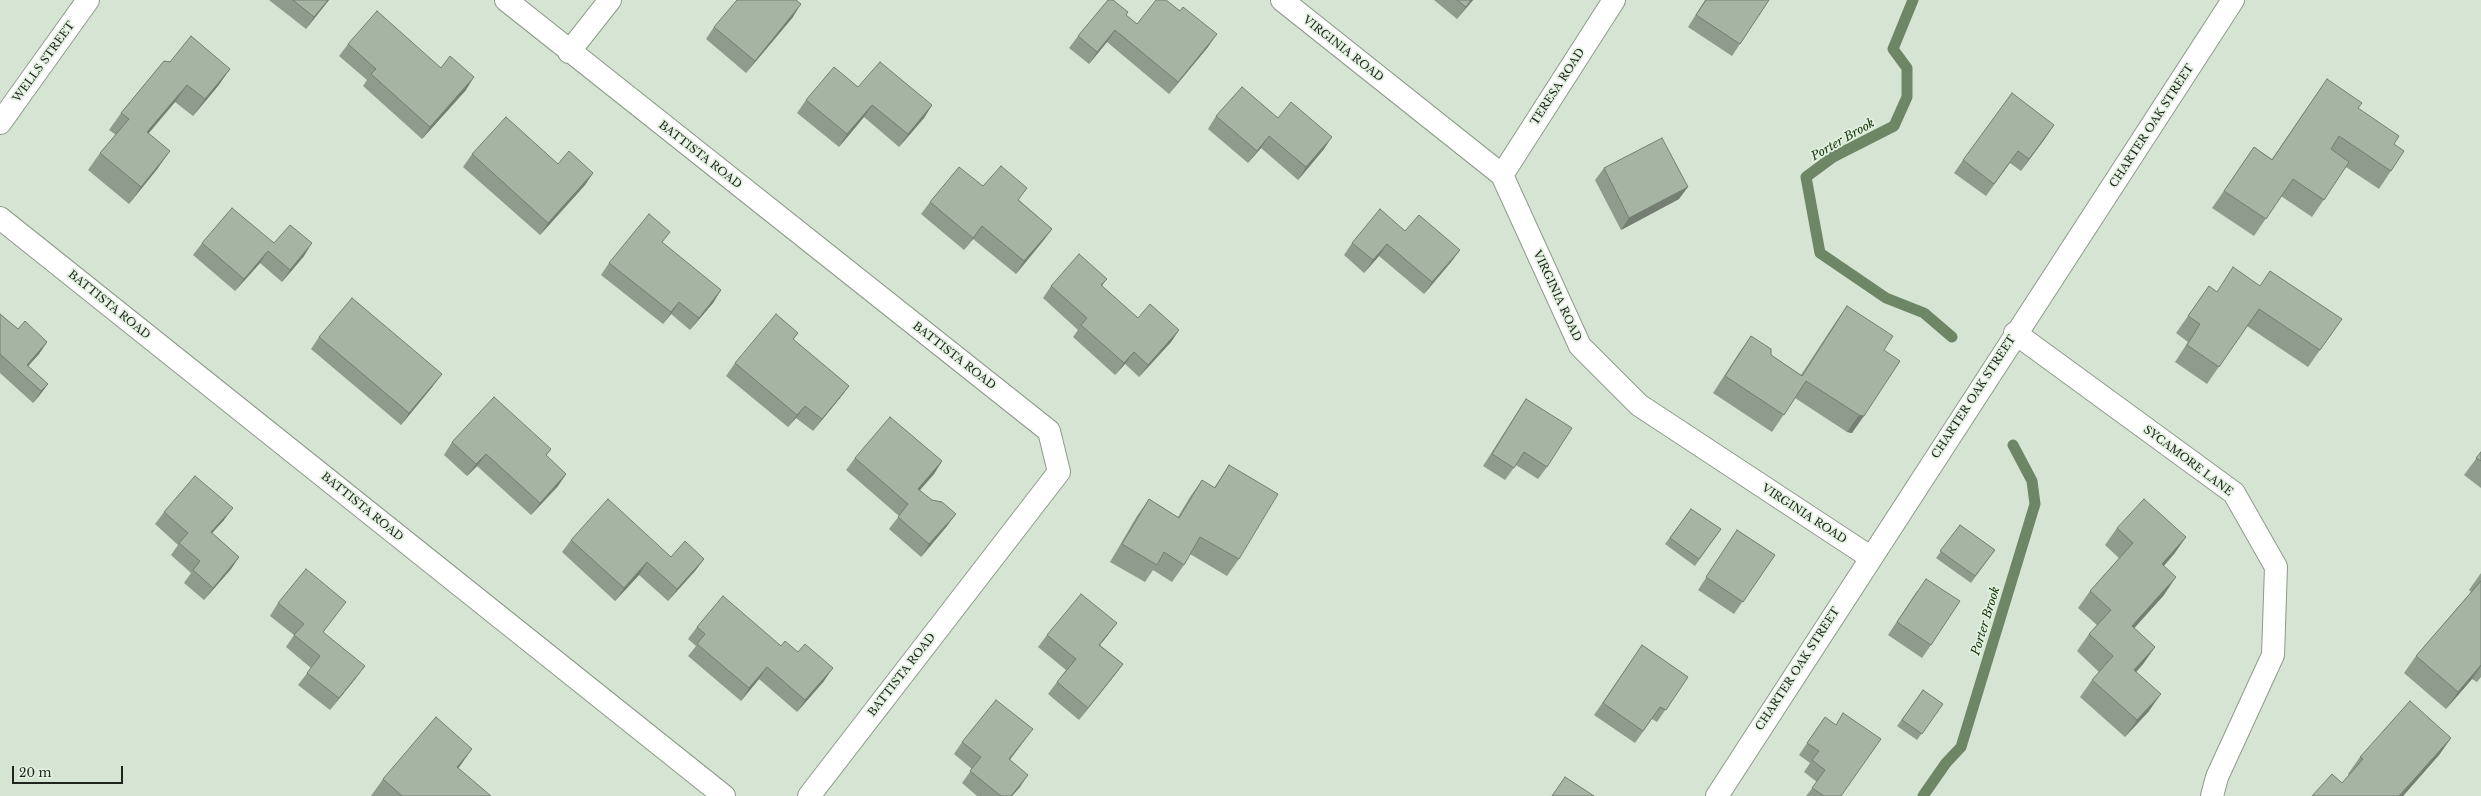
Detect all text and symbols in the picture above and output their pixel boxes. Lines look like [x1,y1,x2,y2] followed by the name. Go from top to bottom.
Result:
[1300,13,1386,85] street label: VIRGINIA ROAD
[10,19,78,105] street label: WELLS STREET
[1528,46,1588,128] street label: TERESA ROAD
[2107,62,2197,190] street label: CHARTER OAK STREET
[1809,116,1877,164] water label: Porter Brook
[656,119,744,191] street label: BATTISTA ROAD
[1530,248,1584,344] street label: VIRGINIA ROAD
[65,268,153,342] street label: BATTISTA ROAD
[910,320,998,392] street label: BATTISTA ROAD
[1929,333,2019,461] street label: CHARTER OAK STREET
[2141,423,2235,499] street label: SYCAMORE LANE
[318,470,406,544] street label: BATTISTA ROAD
[1759,482,1849,546] street label: VIRGINIA ROAD
[1969,585,2003,657] water label: Porter Brook
[1753,605,1843,733] street label: CHARTER OAK STREET
[866,631,938,719] street label: BATTISTA ROAD
[14,758,125,784] scale bar
[19,765,51,780] text: 20 m

